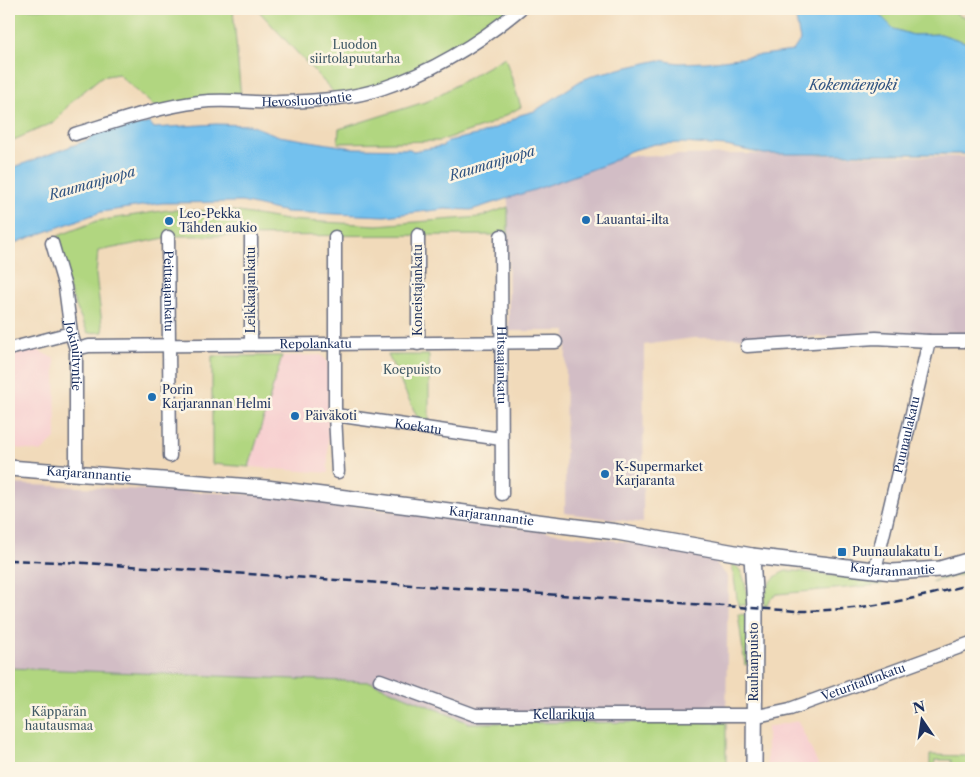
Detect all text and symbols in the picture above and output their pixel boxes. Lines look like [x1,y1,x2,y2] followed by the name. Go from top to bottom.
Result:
[310,37,401,66] park label: Luodon siirtolapuutarha
[808,76,899,94] water label: Kokemäenjoki
[261,88,353,109] street label: Hevosluodontie
[446,141,538,185] water label: Raumanjuopa
[46,162,138,204] water label: Raumanjuopa
[179,206,257,235] place label: Leo-Pekka Tähden aukio
[596,212,670,227] place label: Lauantai-ilta
[580,214,592,226] marker: Lauantai-ilta
[163,215,175,227] marker: Leo-Pekka Tähden aukio
[410,243,425,336] street label: Koneistajankatu
[243,246,258,333] street label: Leikkaajankatu
[161,250,177,332] street label: Peittaajankatu
[62,319,84,391] street label: Jokiniityntie
[494,326,510,405] street label: Hitsaajankatu
[279,336,352,351] street label: Repolankatu
[383,362,441,377] park label: Koepuisto
[162,382,271,411] place label: Porin Karjarannan Helmi
[146,391,158,403] marker: Porin Karjarannan Helmi
[890,394,923,475] street label: Puunaulakatu
[305,408,357,423] place label: Päiväkoti
[289,410,301,422] marker: Päiväkoti
[394,416,443,437] street label: Koekatu
[615,459,704,488] place label: K-Supermarket Karjaranta
[46,463,132,485] street label: Karjarannantie
[599,468,611,480] marker: K-Supermarket Karjaranta
[448,503,535,529] street label: Karjarannantie
[852,544,942,559] place label: Puunaulakatu L
[836,546,848,558] marker: Puunaulakatu L
[849,559,936,579] street label: Karjarannantie
[746,622,761,702] street label: Rauhanpuisto
[818,659,908,704] street label: Veturitallinkatu
[898,694,948,744] north arrow
[911,697,927,717] text: N
[25,704,94,733] park label: Käppärän hautausmaa
[533,707,595,722] street label: Kellarikuja

